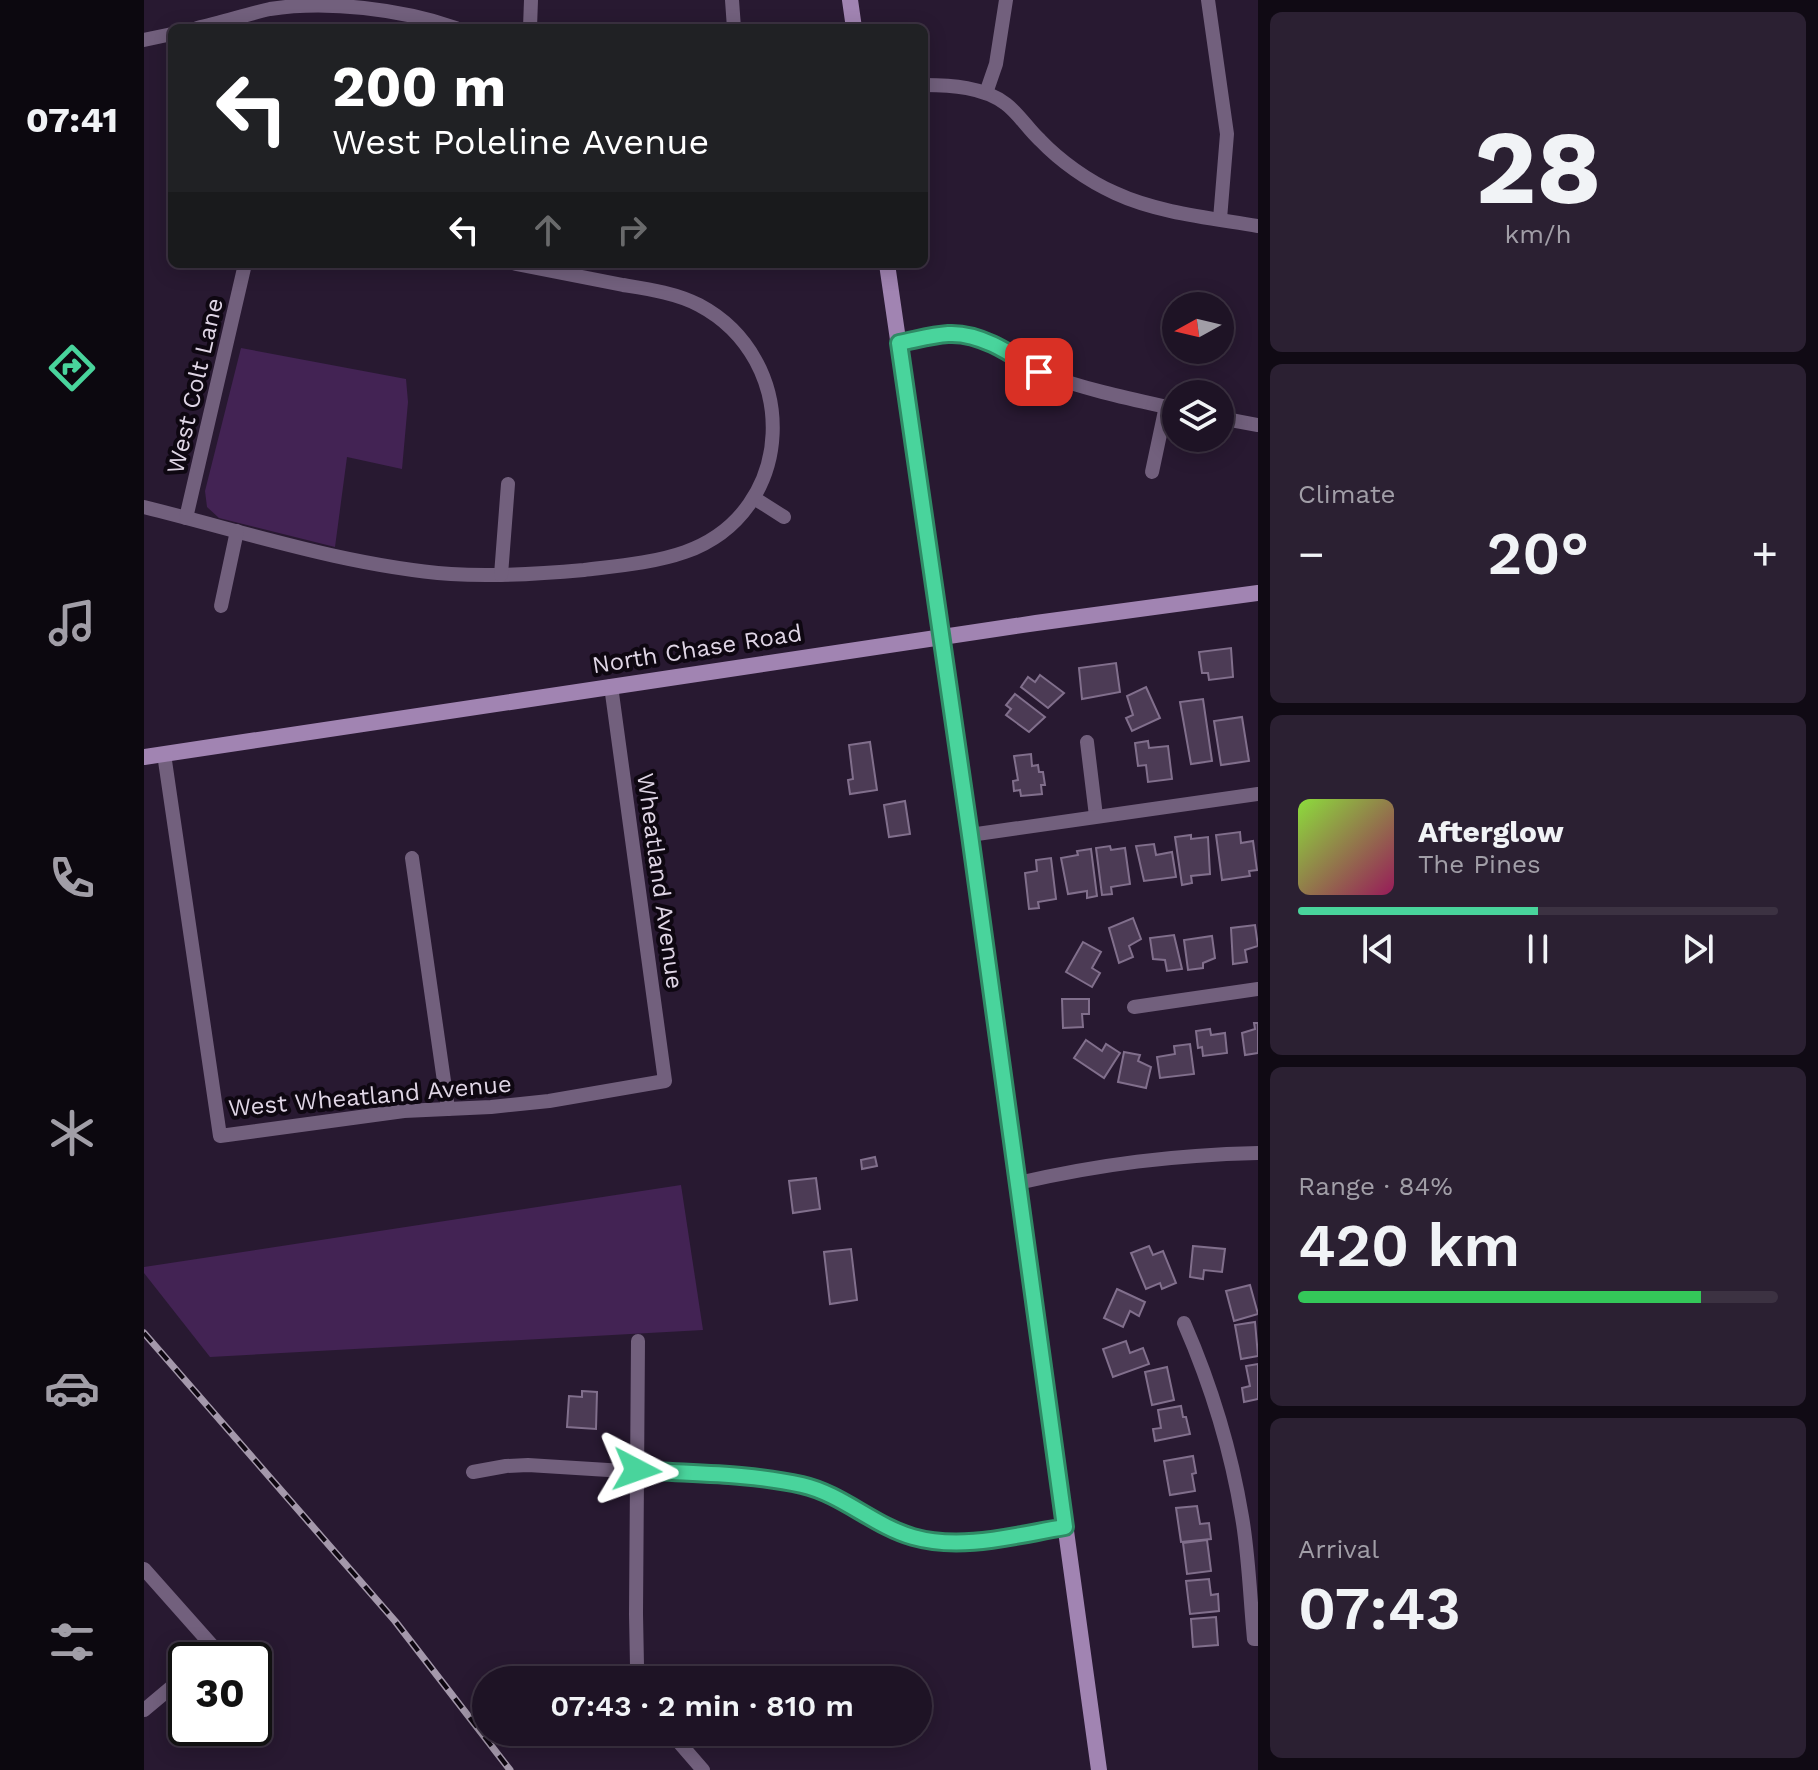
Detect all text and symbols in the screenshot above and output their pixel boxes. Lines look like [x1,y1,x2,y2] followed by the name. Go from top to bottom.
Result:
[332,54,506,120] text: 200 m
[200,56,304,160] icon: left
[26,99,118,141] text: 07:41
[1474,106,1602,228] text: 28
[332,121,709,163] text: West Poleline Avenue
[442,208,486,252] icon: left
[526,208,570,252] icon: ahead
[610,208,654,252] icon: right
[1505,219,1571,249] text: km/h
[1162,292,1234,364] north arrow
[1162,292,1234,452] map controls
[161,295,229,477] street label: West Colt Lane
[1005,338,1073,406] pin
[44,340,100,396] icon: directions
[1017,350,1061,394] icon: arrive
[1162,380,1234,452] button: layers
[1298,479,1396,509] text: Climate
[1487,518,1589,589] text: 20°
[1298,528,1325,580] text: −
[1751,528,1778,580] text: +
[44,595,100,651] icon: music
[590,619,804,679] street label: North Chase Road
[631,771,689,991] street label: Wheatland Avenue
[1418,814,1564,849] text: Afterglow
[1418,849,1541,879] text: The Pines
[44,850,100,906] icon: phone
[1356,927,1400,971] icon: previous
[1516,927,1560,971] icon: pause
[1676,927,1720,971] icon: next
[227,1070,513,1122] street label: West Wheatland Avenue
[44,1105,100,1161] icon: climate
[1298,1171,1453,1201] text: Range · 84%
[1298,1210,1520,1281] text: 420 km
[44,1360,100,1416] icon: car
[595,1428,679,1512] position arrow
[1298,1534,1379,1564] text: Arrival
[1298,1573,1461,1644] text: 07:43
[44,1614,100,1670] icon: filters
[168,1642,272,1746] speed limit sign: 30
[550,1688,854,1723] text: 07:43 · 2 min · 810 m

